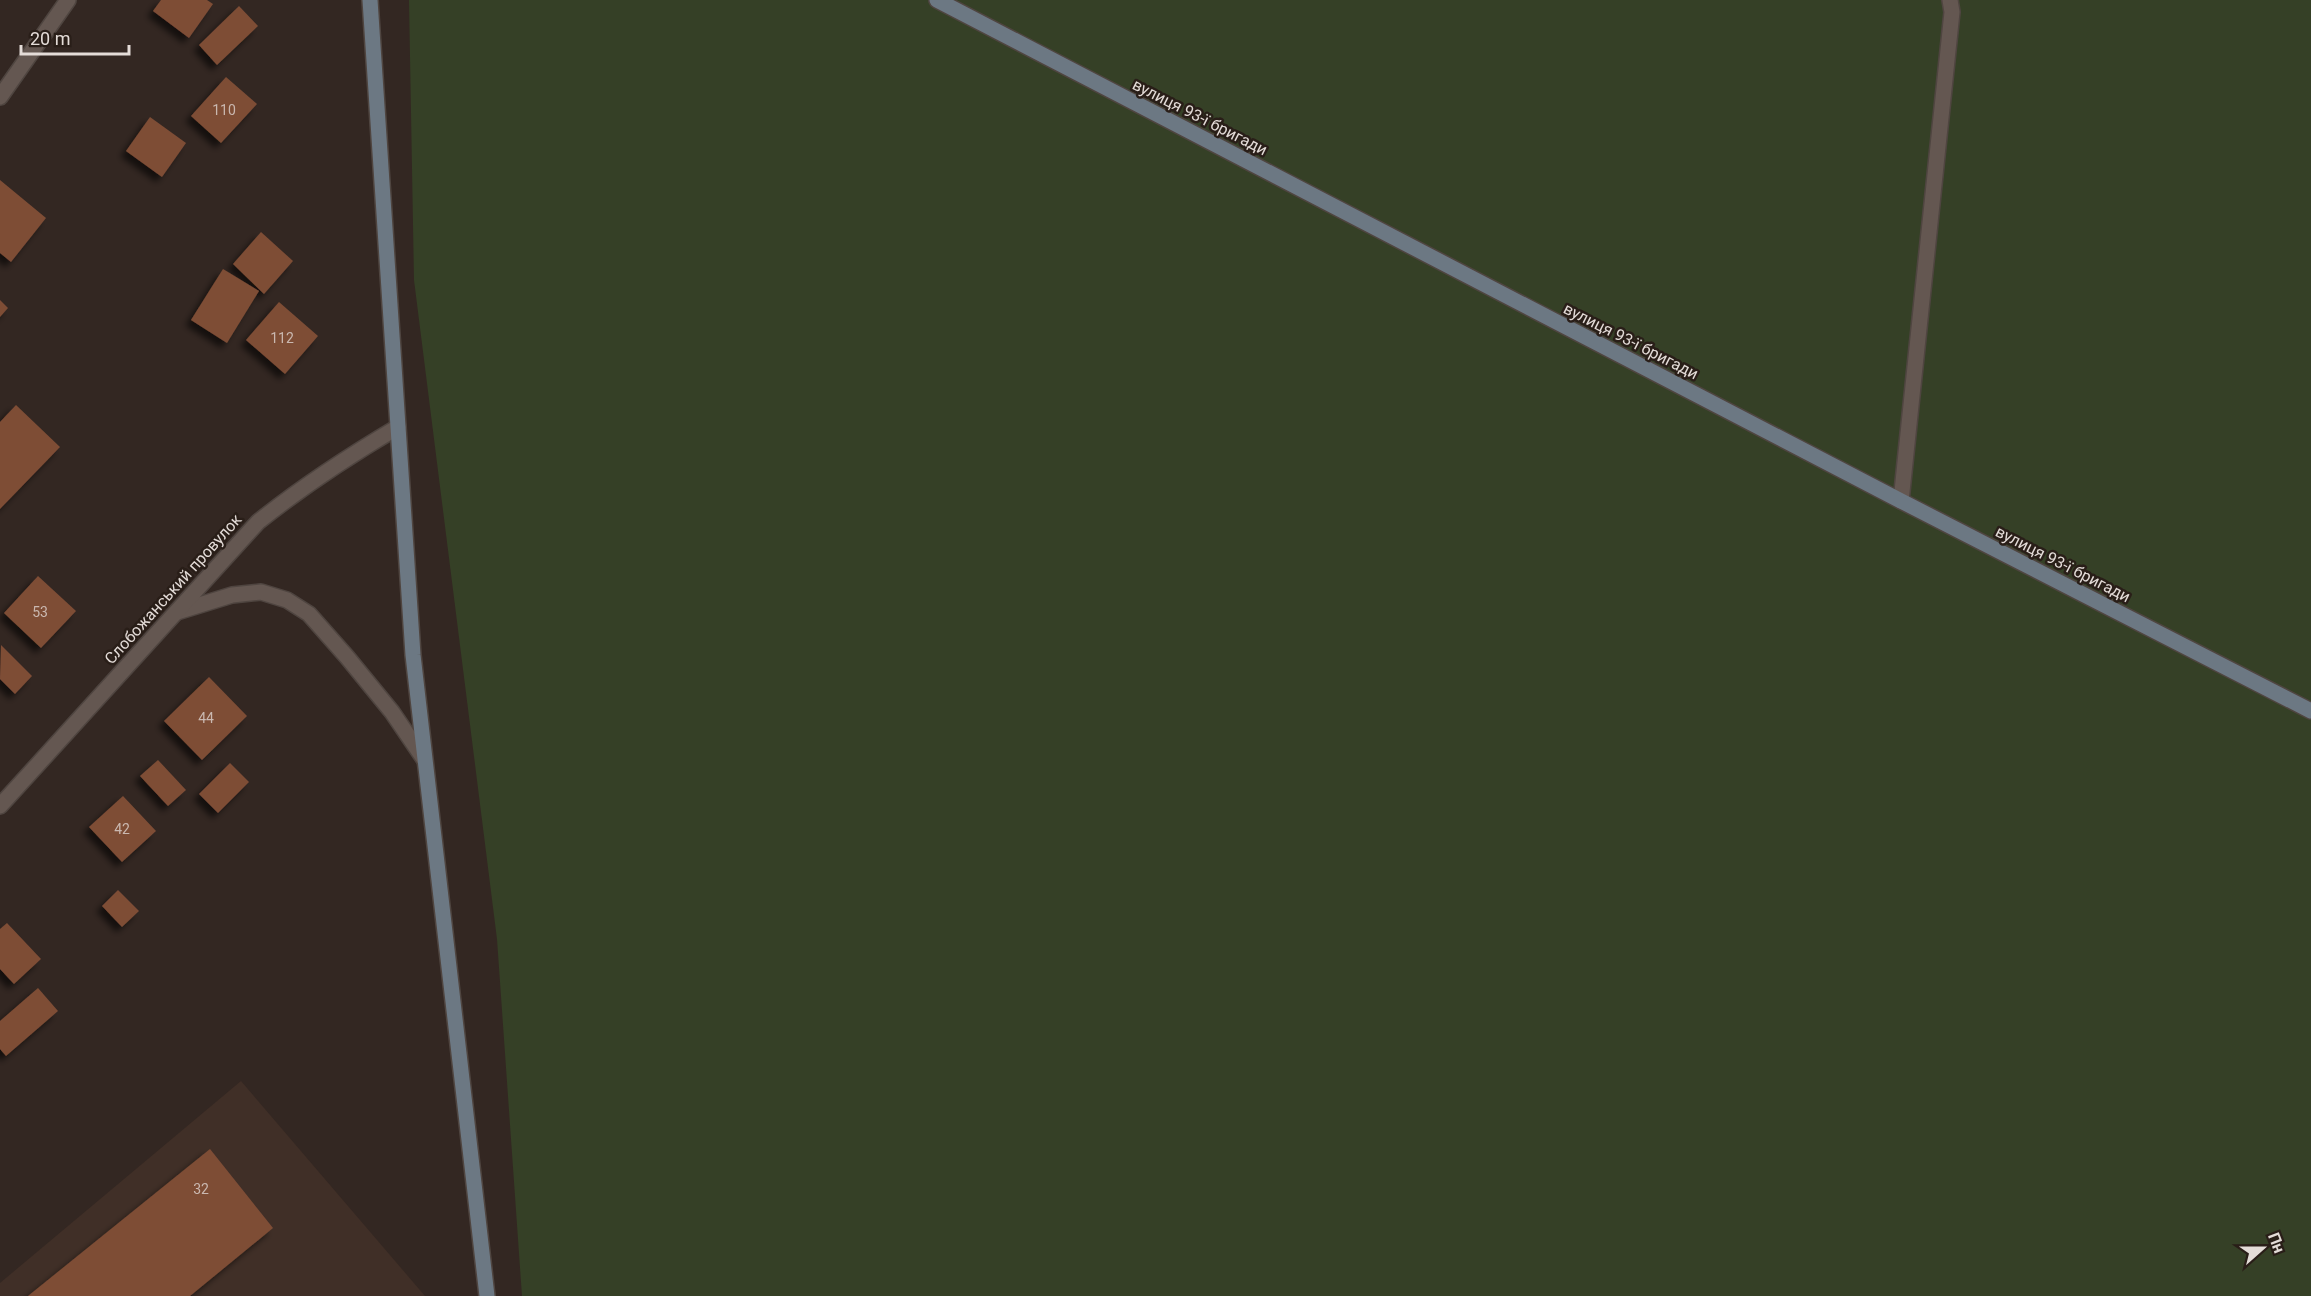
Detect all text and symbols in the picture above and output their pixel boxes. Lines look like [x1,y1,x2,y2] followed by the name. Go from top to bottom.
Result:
[21,18,129,56] scale bar
[30,28,70,49] text: 20 m
[1129,75,1271,159] street label: вулиця 93-ї бригади
[212,102,236,118] house number: 110
[1560,299,1702,383] street label: вулиця 93-ї бригади
[270,330,294,346] house number: 112
[100,510,246,668] street label: Слобожанський провулок
[1992,522,2134,606] street label: вулиця 93-ї бригади
[32,604,48,620] house number: 53
[198,710,214,726] house number: 44
[114,821,130,837] house number: 42
[193,1181,209,1197] house number: 32
[2233,1218,2293,1278] north arrow
[2264,1230,2289,1256] text: Пн

